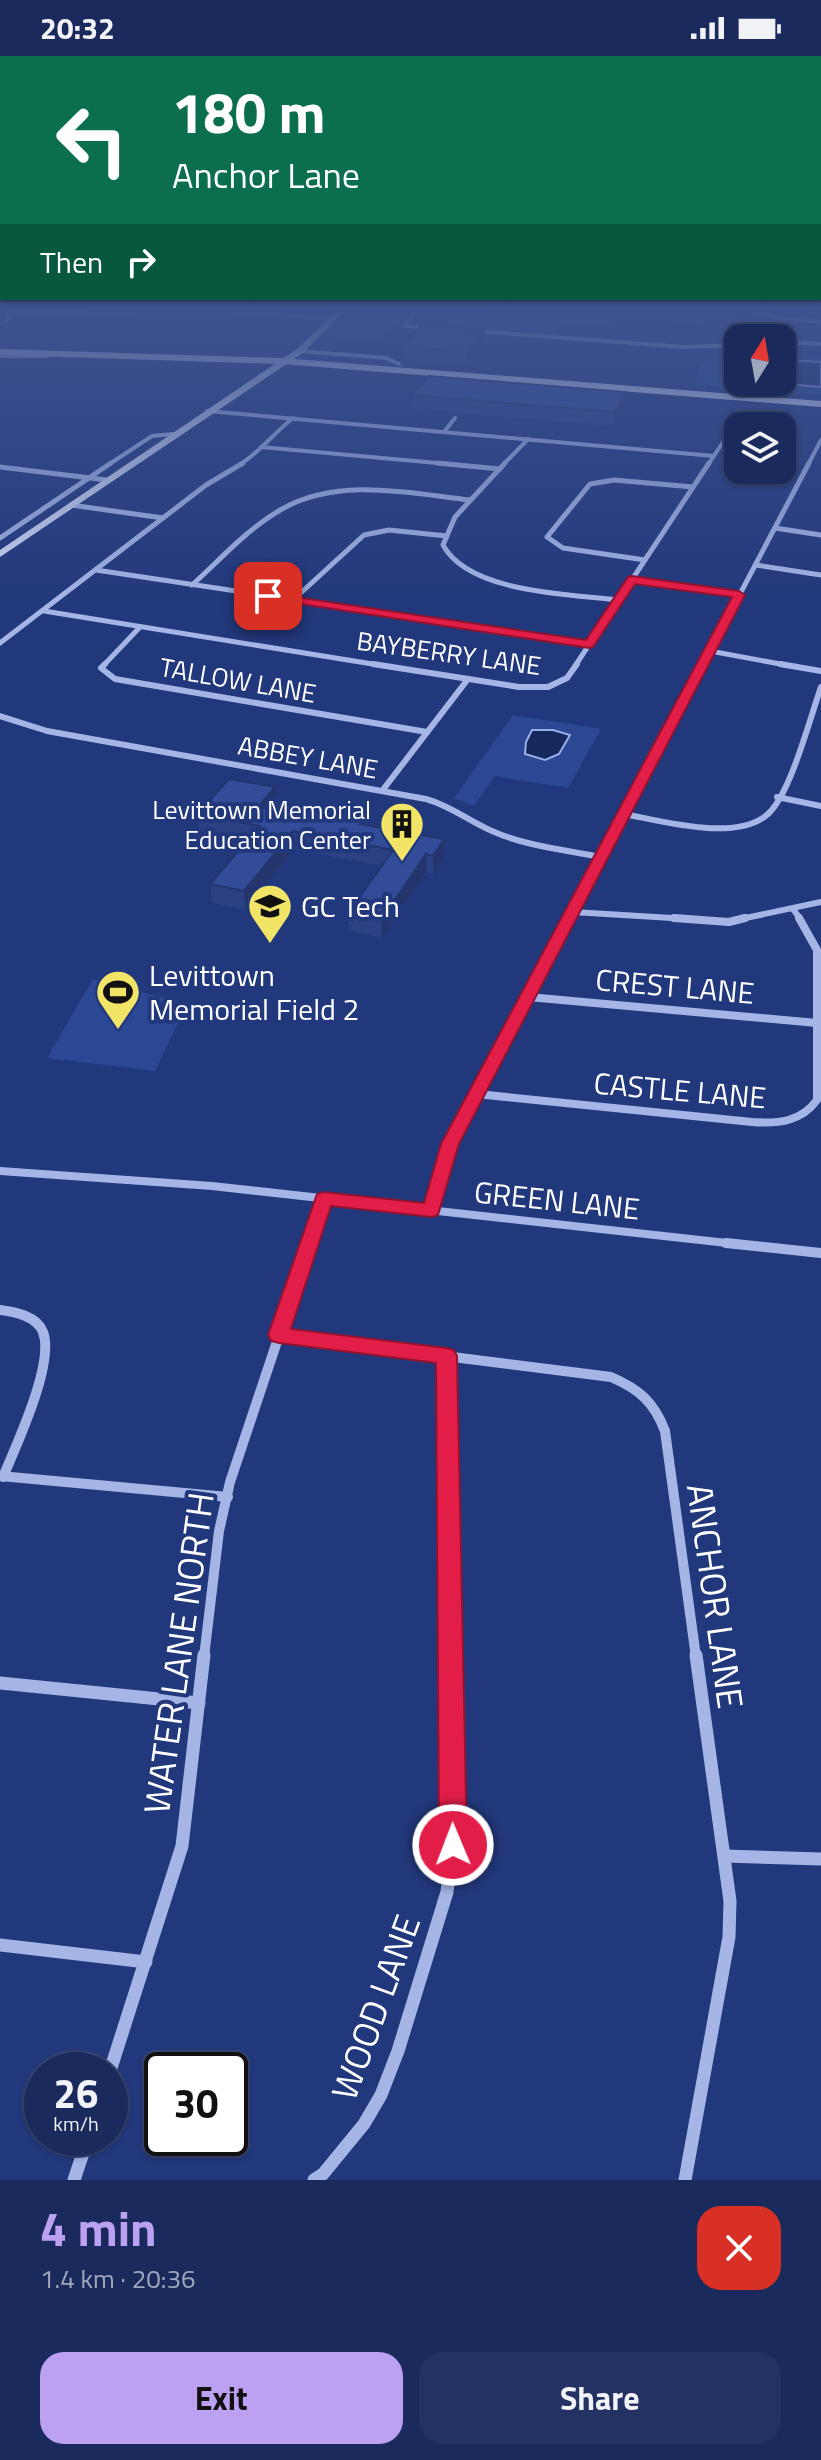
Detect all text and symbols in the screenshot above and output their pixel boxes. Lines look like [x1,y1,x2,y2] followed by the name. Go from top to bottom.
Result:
[40,5,115,51] text: 20:32
[172,70,325,155] text: 180 m
[40,88,144,192] icon: left
[172,147,360,202] text: Anchor Lane
[40,239,103,285] text: Then
[119,240,163,284] icon: right
[724,324,796,396] north arrow
[724,324,796,484] map controls
[724,412,796,484] button: layers
[234,562,302,630] pin
[246,574,290,618] icon: arrive
[354,621,544,685] street label: BAYBERRY LANE
[157,647,319,713] street label: TALLOW LANE
[235,726,381,788] street label: ABBEY LANE
[152,790,371,859] place label: Levittown Memorial Education Center
[378,800,426,863] building icon: Levittown Memorial Education Center
[246,882,294,945] school or university icon: GC Tech
[301,883,400,929] place label: GC Tech
[149,952,359,1032] place label: Levittown Memorial Field 2
[594,956,756,1016] street label: CREST LANE
[94,968,142,1031] sports icon: Levittown Memorial Field 2
[592,1060,768,1120] street label: CASTLE LANE
[472,1168,642,1232] street label: GREEN LANE
[673,1480,759,1712] street label: ANCHOR LANE
[128,1489,228,1817] street label: WATER LANE NORTH
[411,1803,495,1887] position arrow
[316,1907,434,2107] street label: WOOD LANE
[144,2052,248,2156] speed limit sign: 30
[54,2063,98,2124] text: 26
[53,2108,99,2139] text: km/h
[40,2192,157,2265] text: 4 min
[697,2206,781,2290] button: close
[40,2259,196,2298] text: 1.4 km · 20:36
[40,2352,403,2444] button: Exit
[419,2352,781,2444] button: Share

